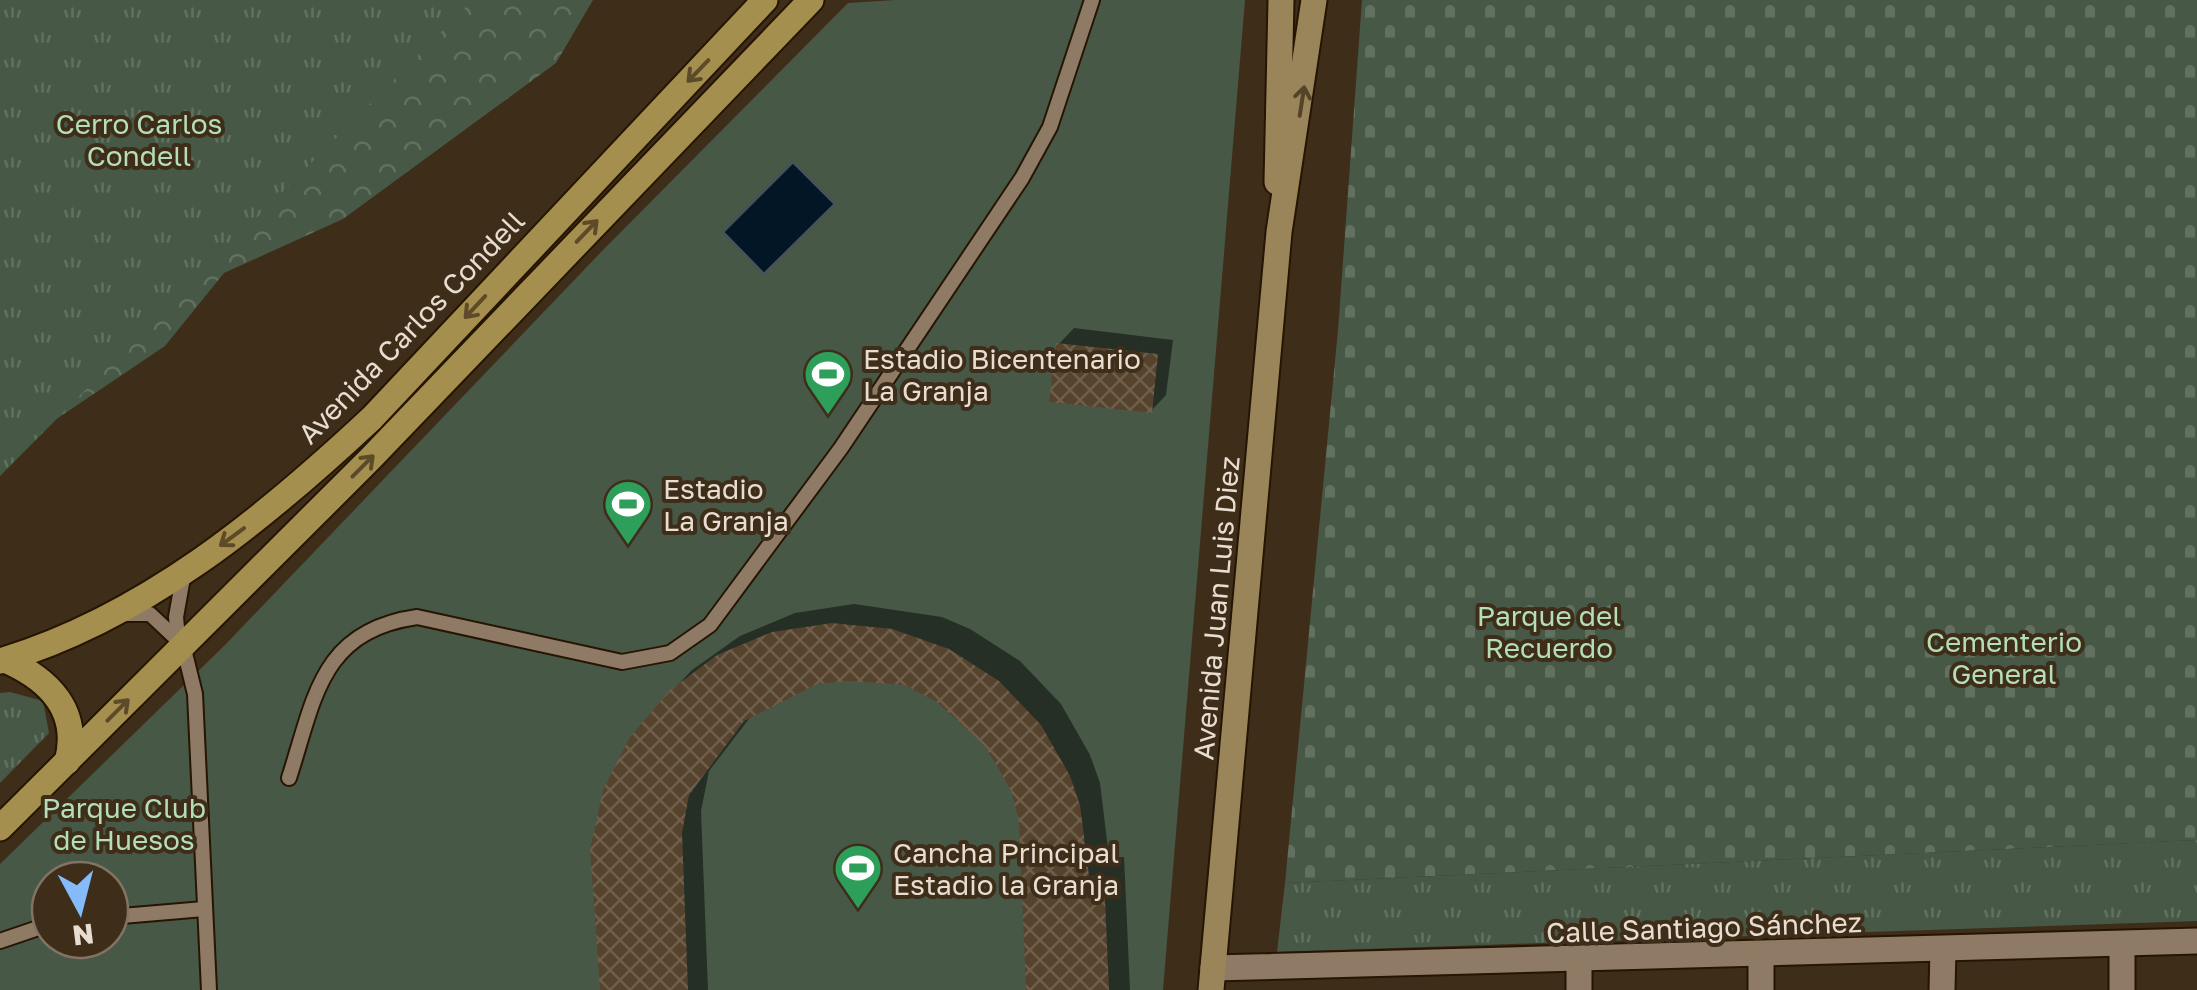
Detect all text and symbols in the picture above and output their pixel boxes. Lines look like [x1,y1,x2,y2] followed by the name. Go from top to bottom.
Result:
[686,58,710,82] one-way arrow
[1293,85,1311,118] one-way arrow
[56,107,222,172] park label: Cerro Carlos Condell
[291,204,531,450] street label: Avenida Carlos Condell
[575,219,599,243] one-way arrow
[464,294,487,319] one-way arrow
[863,342,1141,407] place label: Estadio Bicentenario La Granja
[802,348,854,416] sports icon: Estadio Bicentenario La Granja
[350,454,374,478] one-way arrow
[1186,455,1246,761] street label: Avenida Juan Luis Diez
[663,472,789,537] place label: Estadio La Granja
[602,478,654,546] sports icon: Estadio La Granja
[219,526,246,547] one-way arrow
[1477,599,1621,664] park label: Parque del Recuerdo
[1926,625,2082,690] park label: Cementerio General
[106,698,130,722] one-way arrow
[42,791,206,856] park label: Parque Club de Huesos
[893,836,1119,901] place label: Cancha Principal Estadio la Granja
[832,842,884,910] sports icon: Cancha Principal Estadio la Granja
[30,860,130,960] north arrow
[1546,905,1862,949] street label: Calle Santiago Sánchez
[71,918,96,953] text: N

